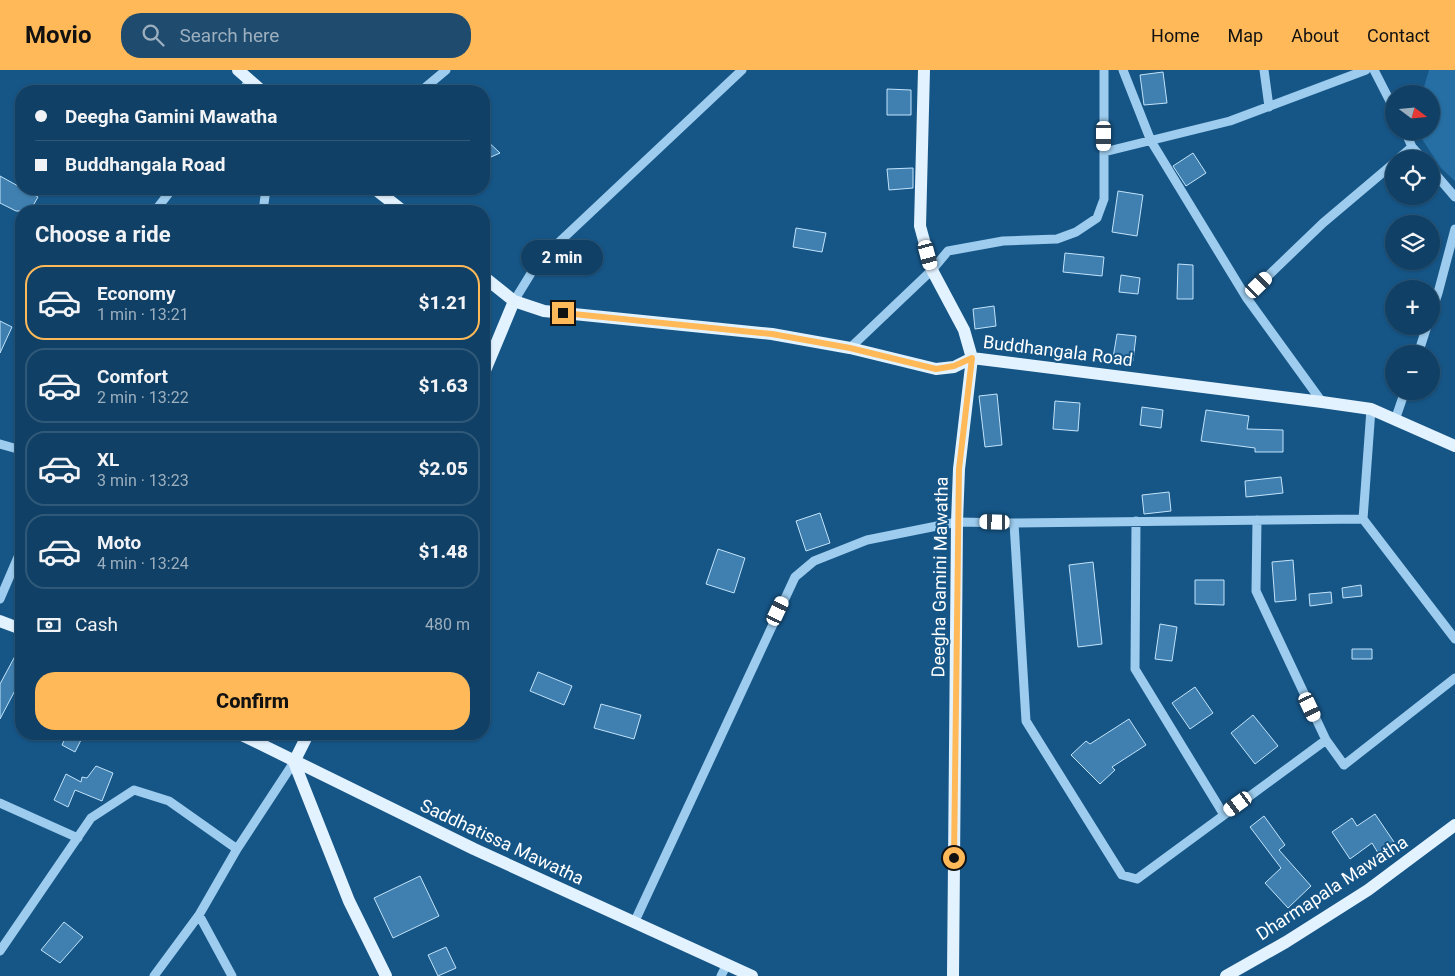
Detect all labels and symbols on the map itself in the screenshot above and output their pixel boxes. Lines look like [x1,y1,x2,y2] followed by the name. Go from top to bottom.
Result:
[1385,85,1440,140] north arrow
[1096,121,1111,151] car
[916,239,939,271] car
[522,240,604,276] callout: 2 min
[1243,269,1275,301] car
[552,302,574,324] route end
[982,331,1134,370] street label: Buddhangala Road
[927,477,952,677] street label: Deegha Gamini Mawatha
[979,514,1010,530] car
[764,594,791,628] car
[1296,690,1323,724] car
[1221,789,1254,819] car
[417,794,587,889] street label: Saddhatissa Mawatha
[1252,831,1411,944] street label: Dharmapala Mawatha
[943,847,965,869] route start

